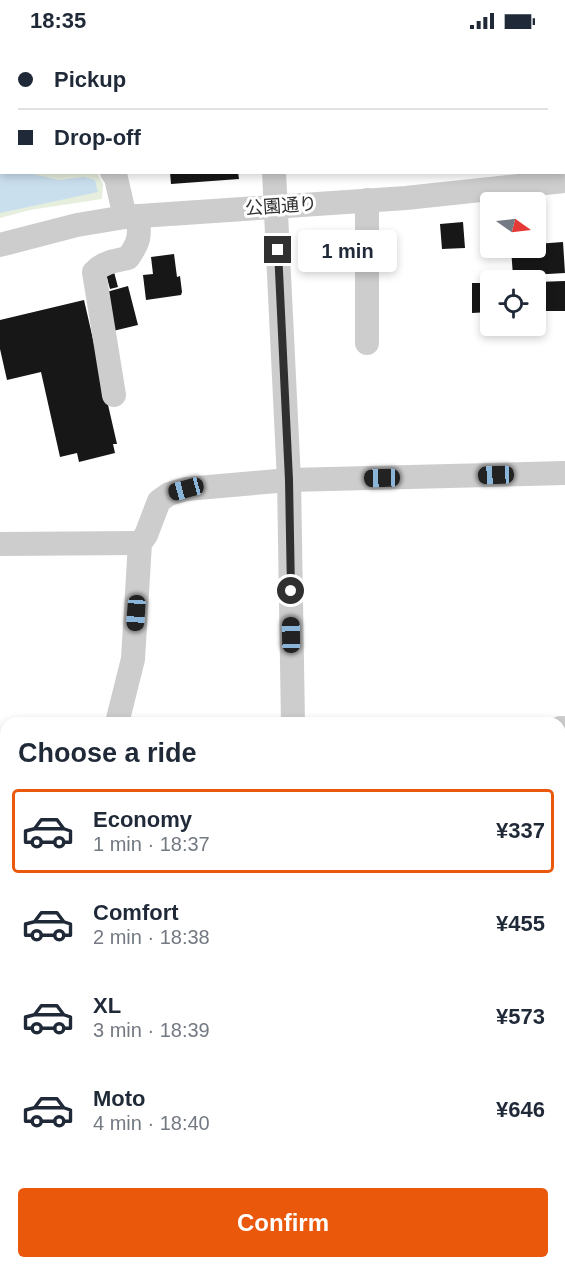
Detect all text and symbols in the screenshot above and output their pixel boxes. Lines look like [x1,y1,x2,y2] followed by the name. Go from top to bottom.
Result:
[30,8,86,33] text: 18:35
[54,67,126,92] text: Pickup
[54,125,141,150] text: Drop-off
[480,192,546,258] north arrow
[480,192,546,336] map controls
[244,194,318,218] street label: 公園通り
[299,229,398,271] callout: 1 min
[264,236,291,263] route end
[321,240,374,262] text: 1 min
[480,270,546,336] button: locate
[478,465,514,485] car
[364,469,400,487] car
[166,476,206,502] car
[277,577,304,604] route start
[126,594,146,632] car
[282,617,300,653] car
[18,738,197,768] text: Choose a ride
[21,804,75,858] icon: car
[93,807,192,832] text: Economy
[496,818,545,843] text: ¥337
[93,833,210,855] text: 1 min · 18:37
[21,897,75,951] icon: car
[93,900,179,925] text: Comfort
[496,911,545,936] text: ¥455
[93,926,210,948] text: 2 min · 18:38
[21,990,75,1044] icon: car
[93,993,121,1018] text: XL
[496,1004,545,1029] text: ¥573
[93,1019,210,1041] text: 3 min · 18:39
[21,1083,75,1137] icon: car
[93,1086,146,1111] text: Moto
[496,1097,545,1122] text: ¥646
[93,1112,210,1134] text: 4 min · 18:40
[18,1188,548,1257] button: Confirm

